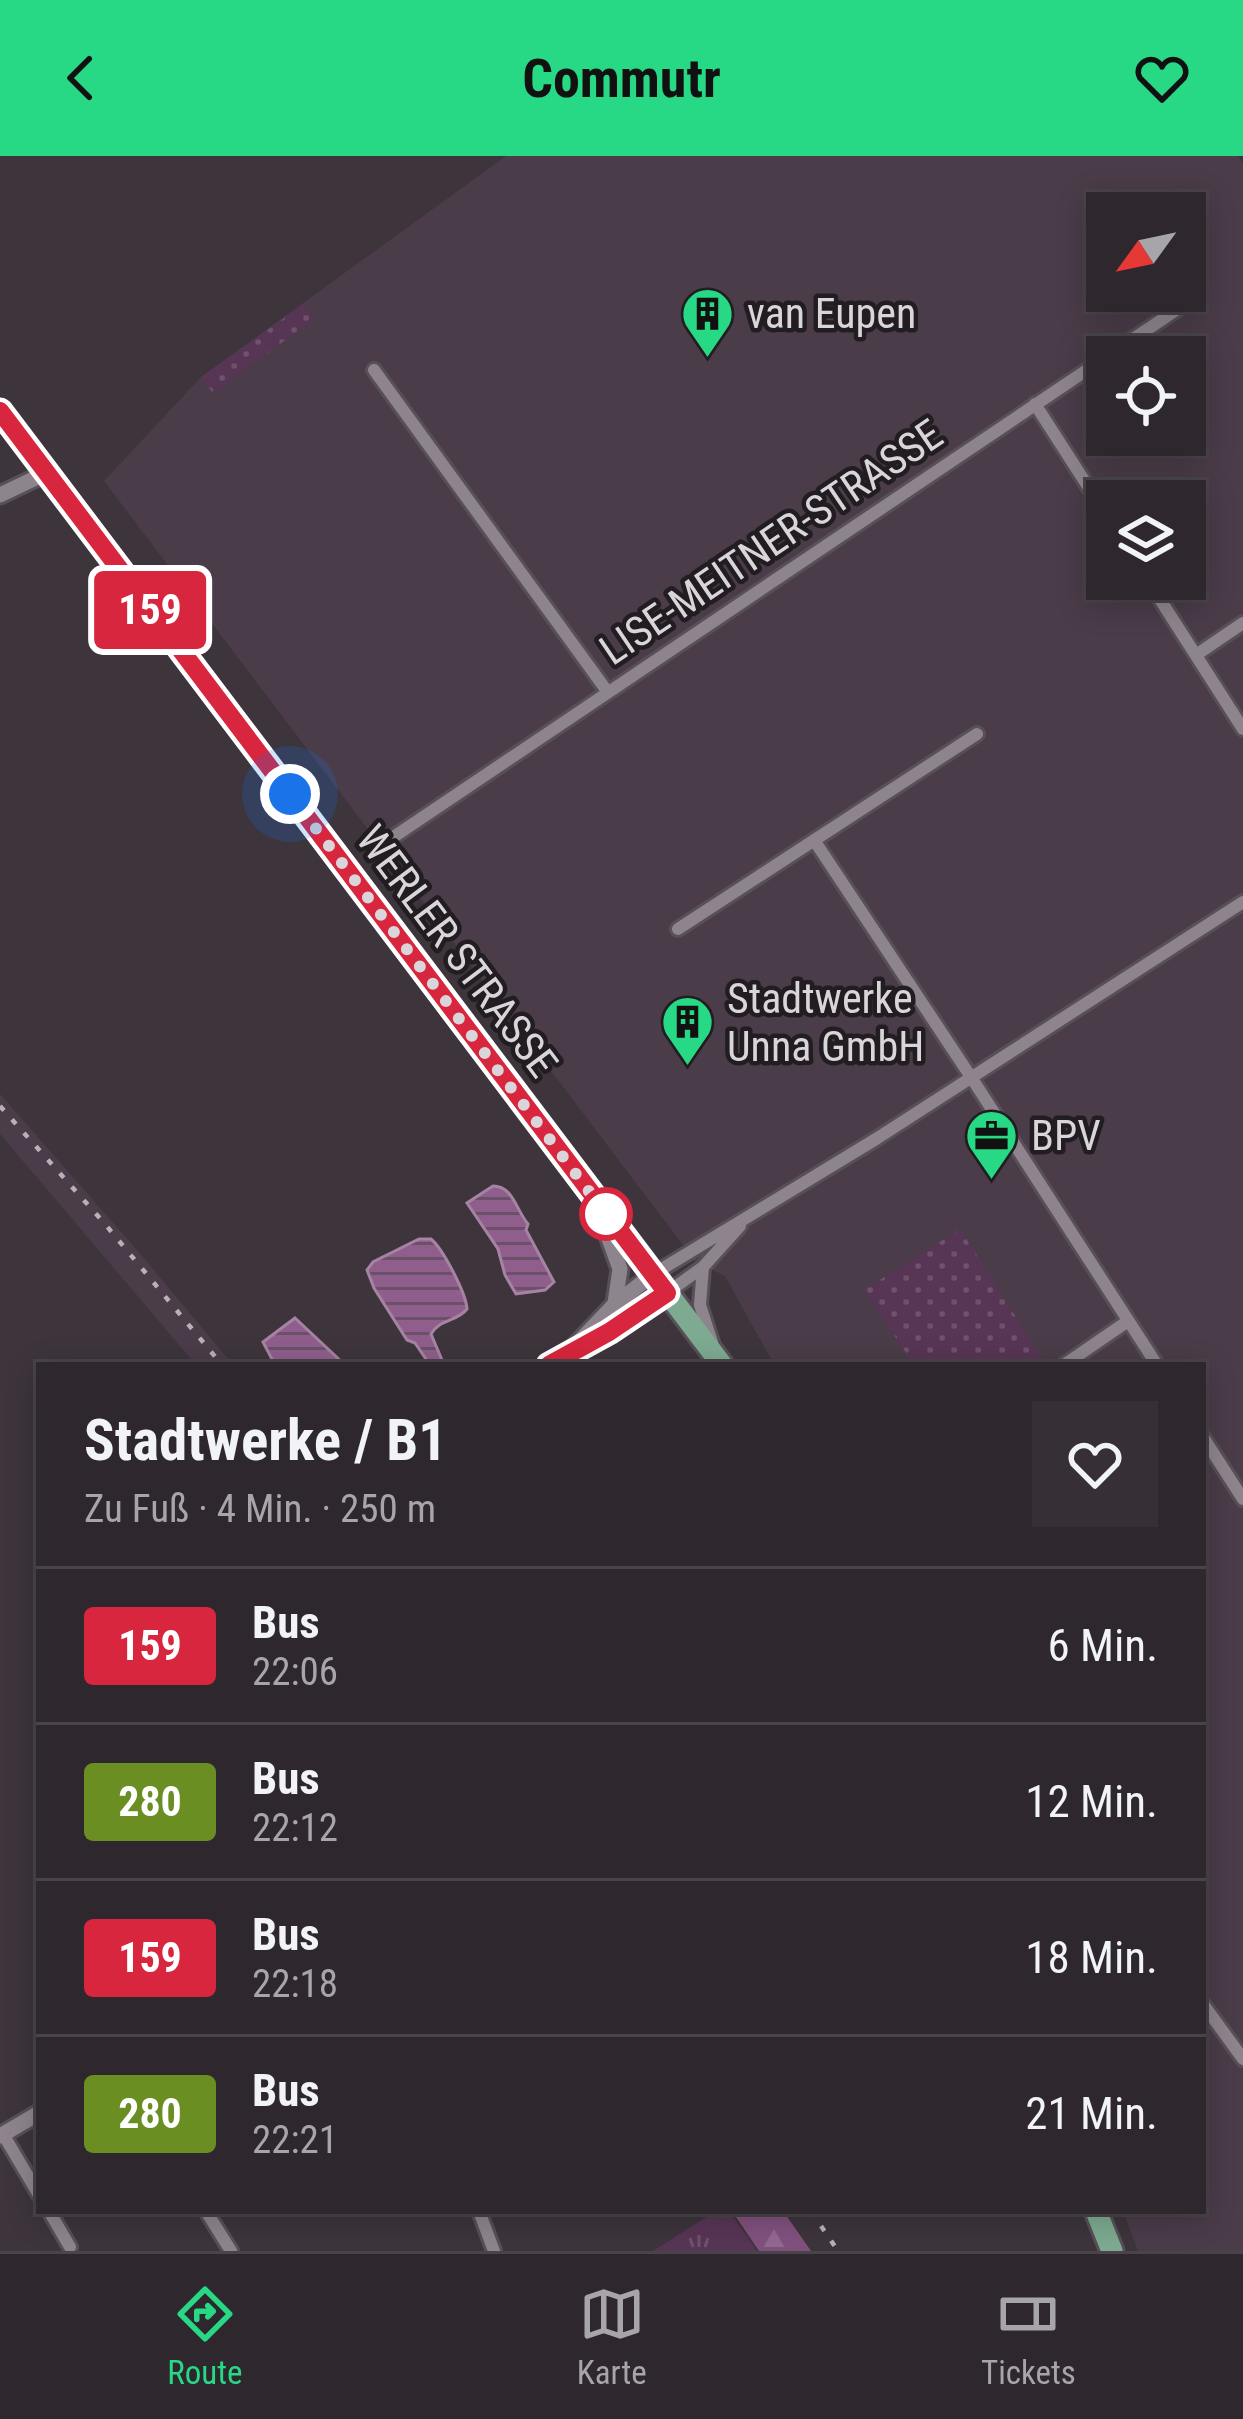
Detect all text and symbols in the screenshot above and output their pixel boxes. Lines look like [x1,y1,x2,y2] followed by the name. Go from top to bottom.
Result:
[48,45,114,111] icon: back
[1129,45,1195,111] icon: heart
[522,47,721,110] text: Commutr
[1086,192,1206,312] north arrow
[1086,192,1206,600] map controls
[680,285,736,359] building icon: van Eupen
[747,289,916,338] place label: van Eupen
[1086,336,1206,456] button: locate
[591,409,951,675] street label: LISE-MEITNER-STRASSE
[1086,480,1206,600] button: layers
[81,571,219,649] line badge: 159
[118,585,182,634] text: 159
[260,764,320,824] your location
[346,815,568,1087] street label: WERLER STRASSE
[727,974,924,1071] place label: Stadtwerke Unna GmbH
[660,994,716,1068] building icon: Stadtwerke Unna GmbH
[964,1107,1020,1181] office icon: BPV
[1031,1111,1101,1160] place label: BPV
[581,1189,631,1239] unlabelled marker
[1032,1401,1158,1527] button: heart
[84,1407,447,1474] text: Stadtwerke / B1
[84,1486,436,1532] text: Zu Fuß · 4 Min. · 250 m
[252,1596,320,1649] text: Bus
[1047,1619,1158,1672] text: 6 Min.
[118,1621,182,1670] text: 159
[252,1649,338,1695] text: 22:06
[252,1752,320,1805] text: Bus
[1025,1775,1158,1828] text: 12 Min.
[118,1777,182,1826] text: 280
[252,1805,338,1851] text: 22:12
[252,1908,320,1961] text: Bus
[1025,1931,1158,1984] text: 18 Min.
[118,1933,182,1982] text: 159
[252,1961,338,2007] text: 22:18
[252,2064,320,2117] text: Bus
[1025,2087,1158,2140] text: 21 Min.
[118,2089,182,2138] text: 280
[252,2117,338,2163] text: 22:21
[167,2281,242,2392] tab: Route
[577,2281,647,2392] tab: Karte
[981,2281,1076,2392] tab: Tickets

